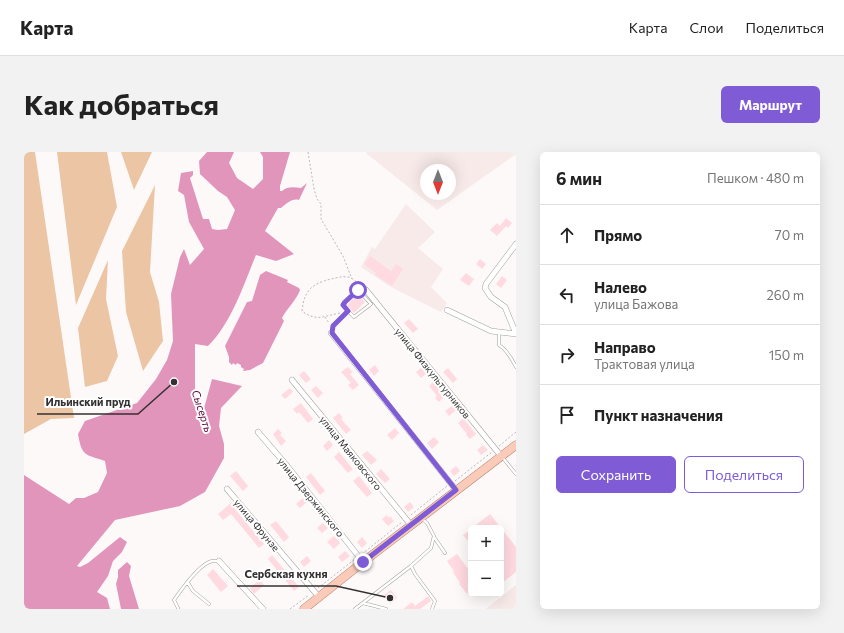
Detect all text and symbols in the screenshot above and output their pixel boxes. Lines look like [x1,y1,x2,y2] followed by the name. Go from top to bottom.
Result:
[20,16,73,39] text: Карта
[629,19,667,36] text: Карта
[689,19,724,36] text: Слои
[746,19,824,36] text: Поделиться
[721,86,820,123] button: Маршрут
[24,87,219,121] text: Как добраться
[420,164,456,200] north arrow
[556,168,602,189] text: 6 мин
[707,170,804,186] text: Пешком · 480 m
[556,224,578,246] icon: ahead
[594,226,642,244] text: Прямо
[775,227,804,243] text: 70 m
[594,278,647,296] text: Налево
[349,281,367,299] route start
[556,284,578,306] icon: left
[767,287,804,303] text: 260 m
[594,296,678,312] text: улица Бажова
[393,325,473,421] street label: улица Физкультурников
[594,338,656,356] text: Направо
[556,344,578,366] icon: right
[769,347,804,363] text: 150 m
[594,356,695,372] text: Трактовая улица
[190,388,216,434] water label: Сысерть
[37,391,138,414] callout: Ильинский пруд
[45,395,131,408] text: Ильинский пруд
[556,404,578,426] icon: arrive
[594,406,723,424] text: Пункт назначения
[317,414,385,493] street label: улица Маяковского
[275,455,347,539] street label: улица Дзержинского
[556,456,676,493] button: Сохранить
[684,456,804,493] button: Поделиться
[232,496,282,554] street label: улица Фрунзе
[468,525,504,597] map controls
[468,525,504,561] button: +
[354,553,372,571] route end
[468,561,504,597] button: −
[237,563,336,586] callout: Сербская кухня
[245,567,327,580] text: Сербская кухня

